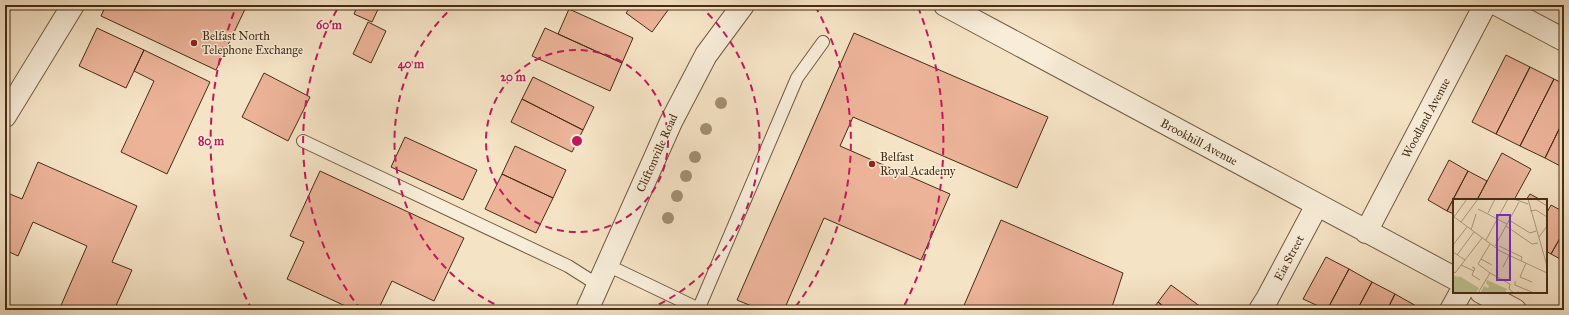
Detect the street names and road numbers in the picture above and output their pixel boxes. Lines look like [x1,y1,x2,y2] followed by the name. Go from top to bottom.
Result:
[1399,76,1453,160] street label: Woodland Avenue
[633,112,681,194] street label: Cliftonville Road
[1158,116,1240,168] street label: Brookhill Avenue
[1271,232,1307,283] street label: Eia Street

